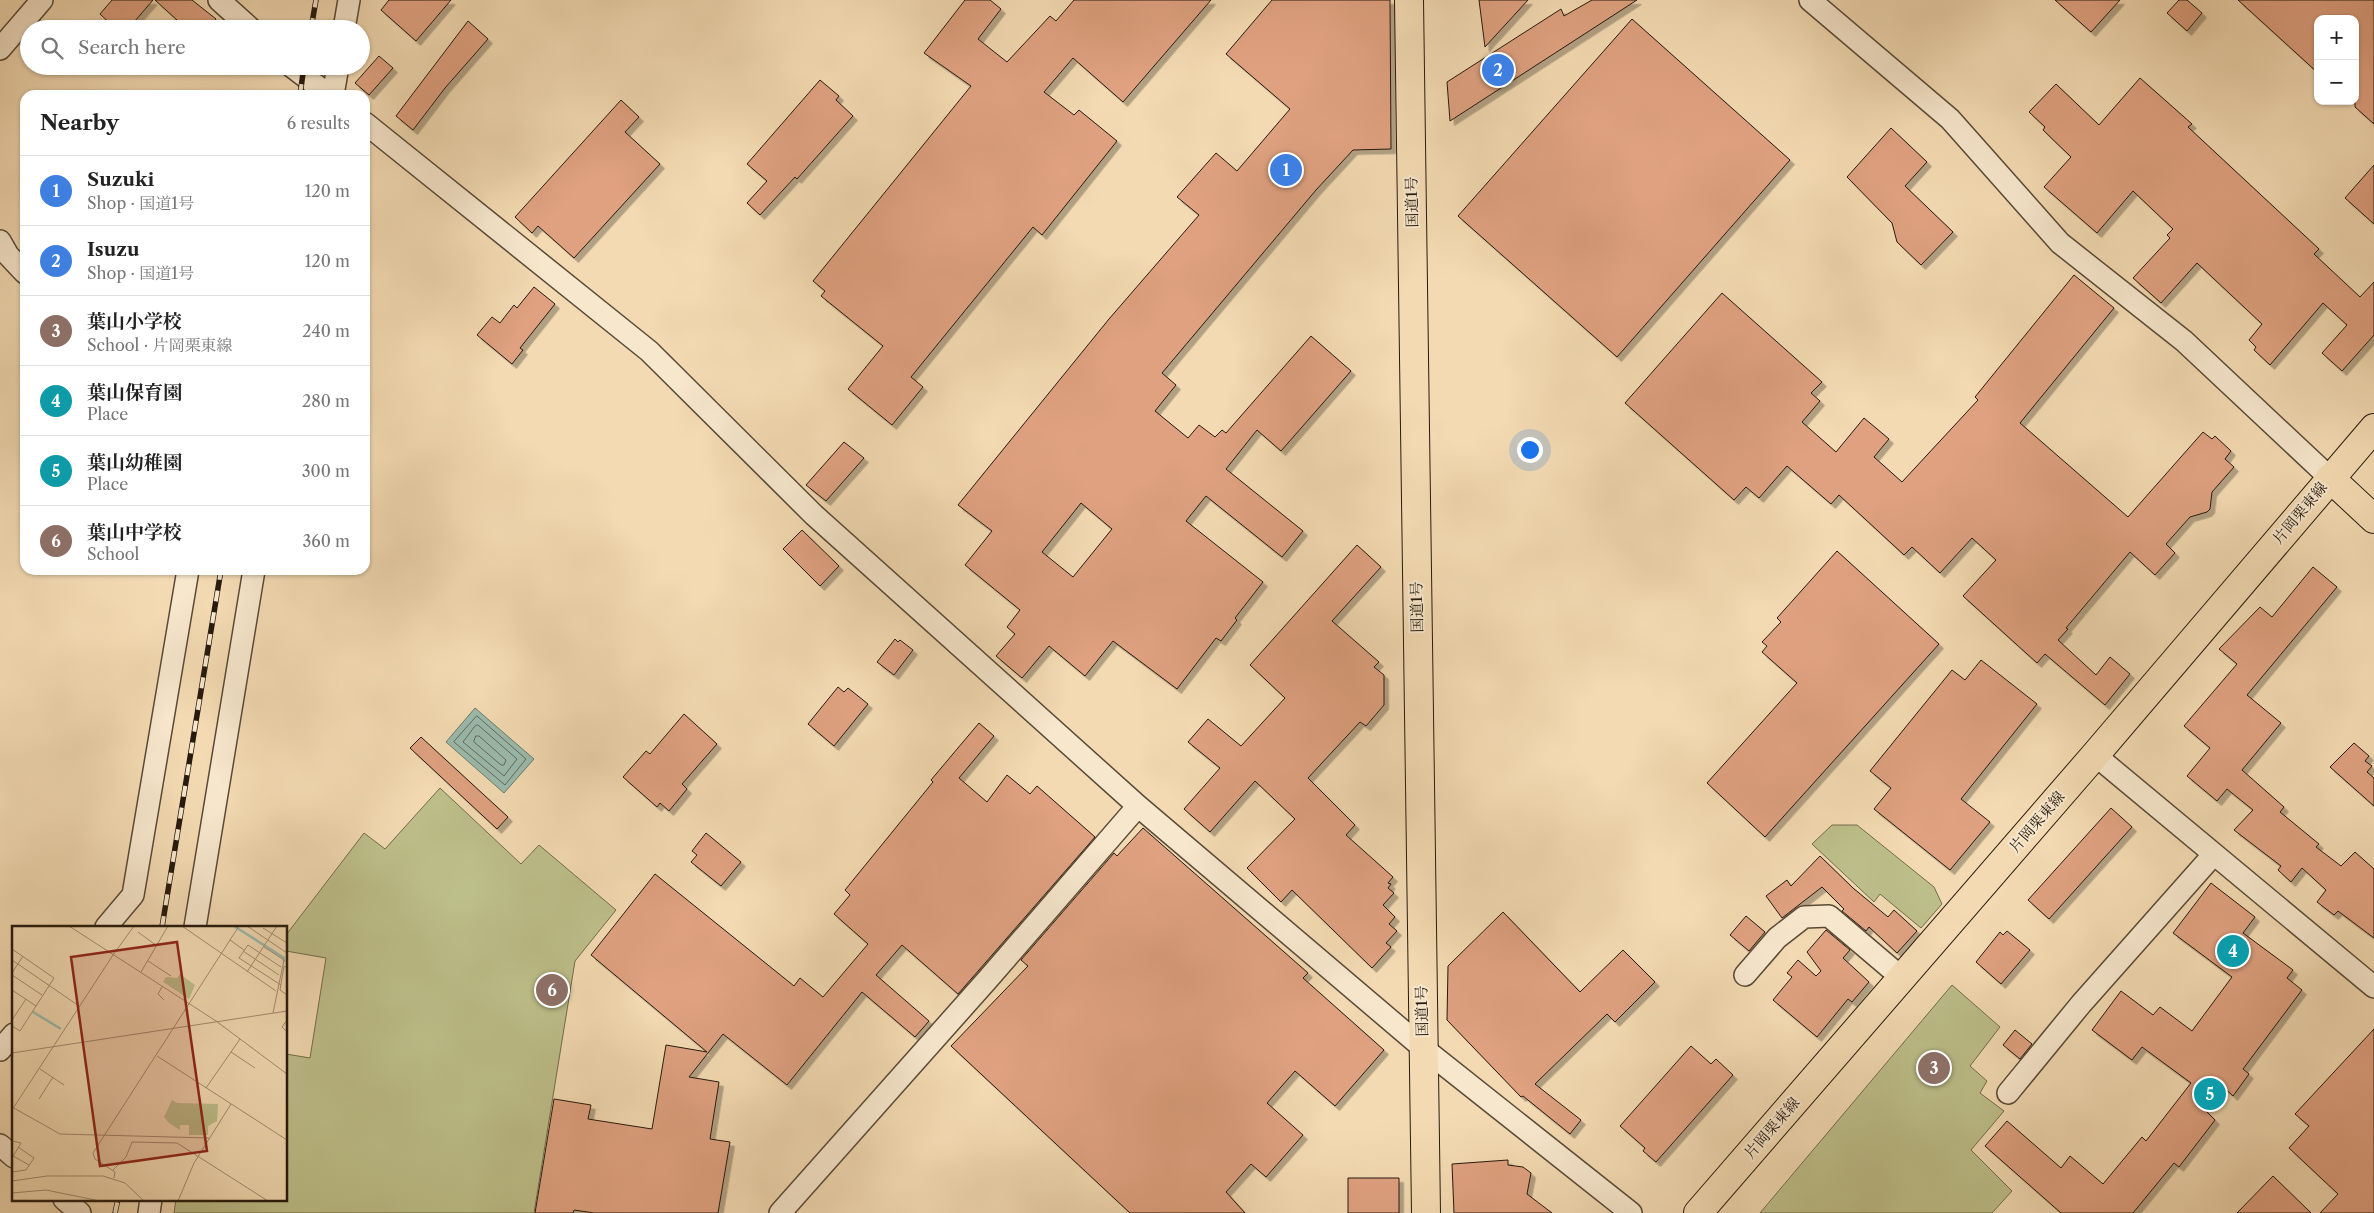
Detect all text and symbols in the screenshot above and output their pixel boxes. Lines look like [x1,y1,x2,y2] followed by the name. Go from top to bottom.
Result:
[2314,15,2359,105] map controls
[2314,15,2359,60] button: +
[20,20,370,75] search box
[38,34,66,62] icon: search
[78,36,186,59] text: Search here
[1482,51,1514,89] pin: 2
[2314,60,2359,105] button: −
[40,110,119,135] text: Nearby
[287,113,350,133] text: 6 results
[1270,151,1302,189] pin: 1
[87,168,154,191] text: Suzuki
[1402,176,1421,228] street label: 国道1号
[52,181,60,201] text: 1
[305,181,350,201] text: 120 m
[87,193,194,213] text: Shop · 国道1号
[87,238,140,261] text: Isuzu
[51,251,61,271] text: 2
[305,251,350,271] text: 120 m
[87,263,194,283] text: Shop · 国道1号
[87,310,182,333] text: 葉山小学校
[51,321,61,341] text: 3
[302,321,350,341] text: 240 m
[87,335,232,355] text: School · 片岡栗東線
[87,381,182,404] text: 葉山保育園
[51,391,61,411] text: 4
[302,391,350,411] text: 280 m
[87,404,128,424] text: Place
[1517,437,1543,463] your location
[87,451,182,474] text: 葉山幼稚園
[52,461,60,481] text: 5
[302,461,350,481] text: 300 m
[87,474,128,494] text: Place
[2268,478,2331,548] street label: 片岡栗東線
[87,521,182,544] text: 葉山中学校
[51,531,61,551] text: 6
[303,531,350,551] text: 360 m
[87,544,139,564] text: School
[1407,581,1426,633] street label: 国道1号
[2005,787,2068,856] street label: 片岡栗東線
[12,926,288,1200] inset map
[2217,932,2249,970] pin: 4
[536,971,568,1009] pin: 6
[1412,985,1431,1037] street label: 国道1号
[1918,1049,1950,1087] pin: 3
[2194,1075,2226,1113] pin: 5
[1740,1093,1803,1162] street label: 片岡栗東線

